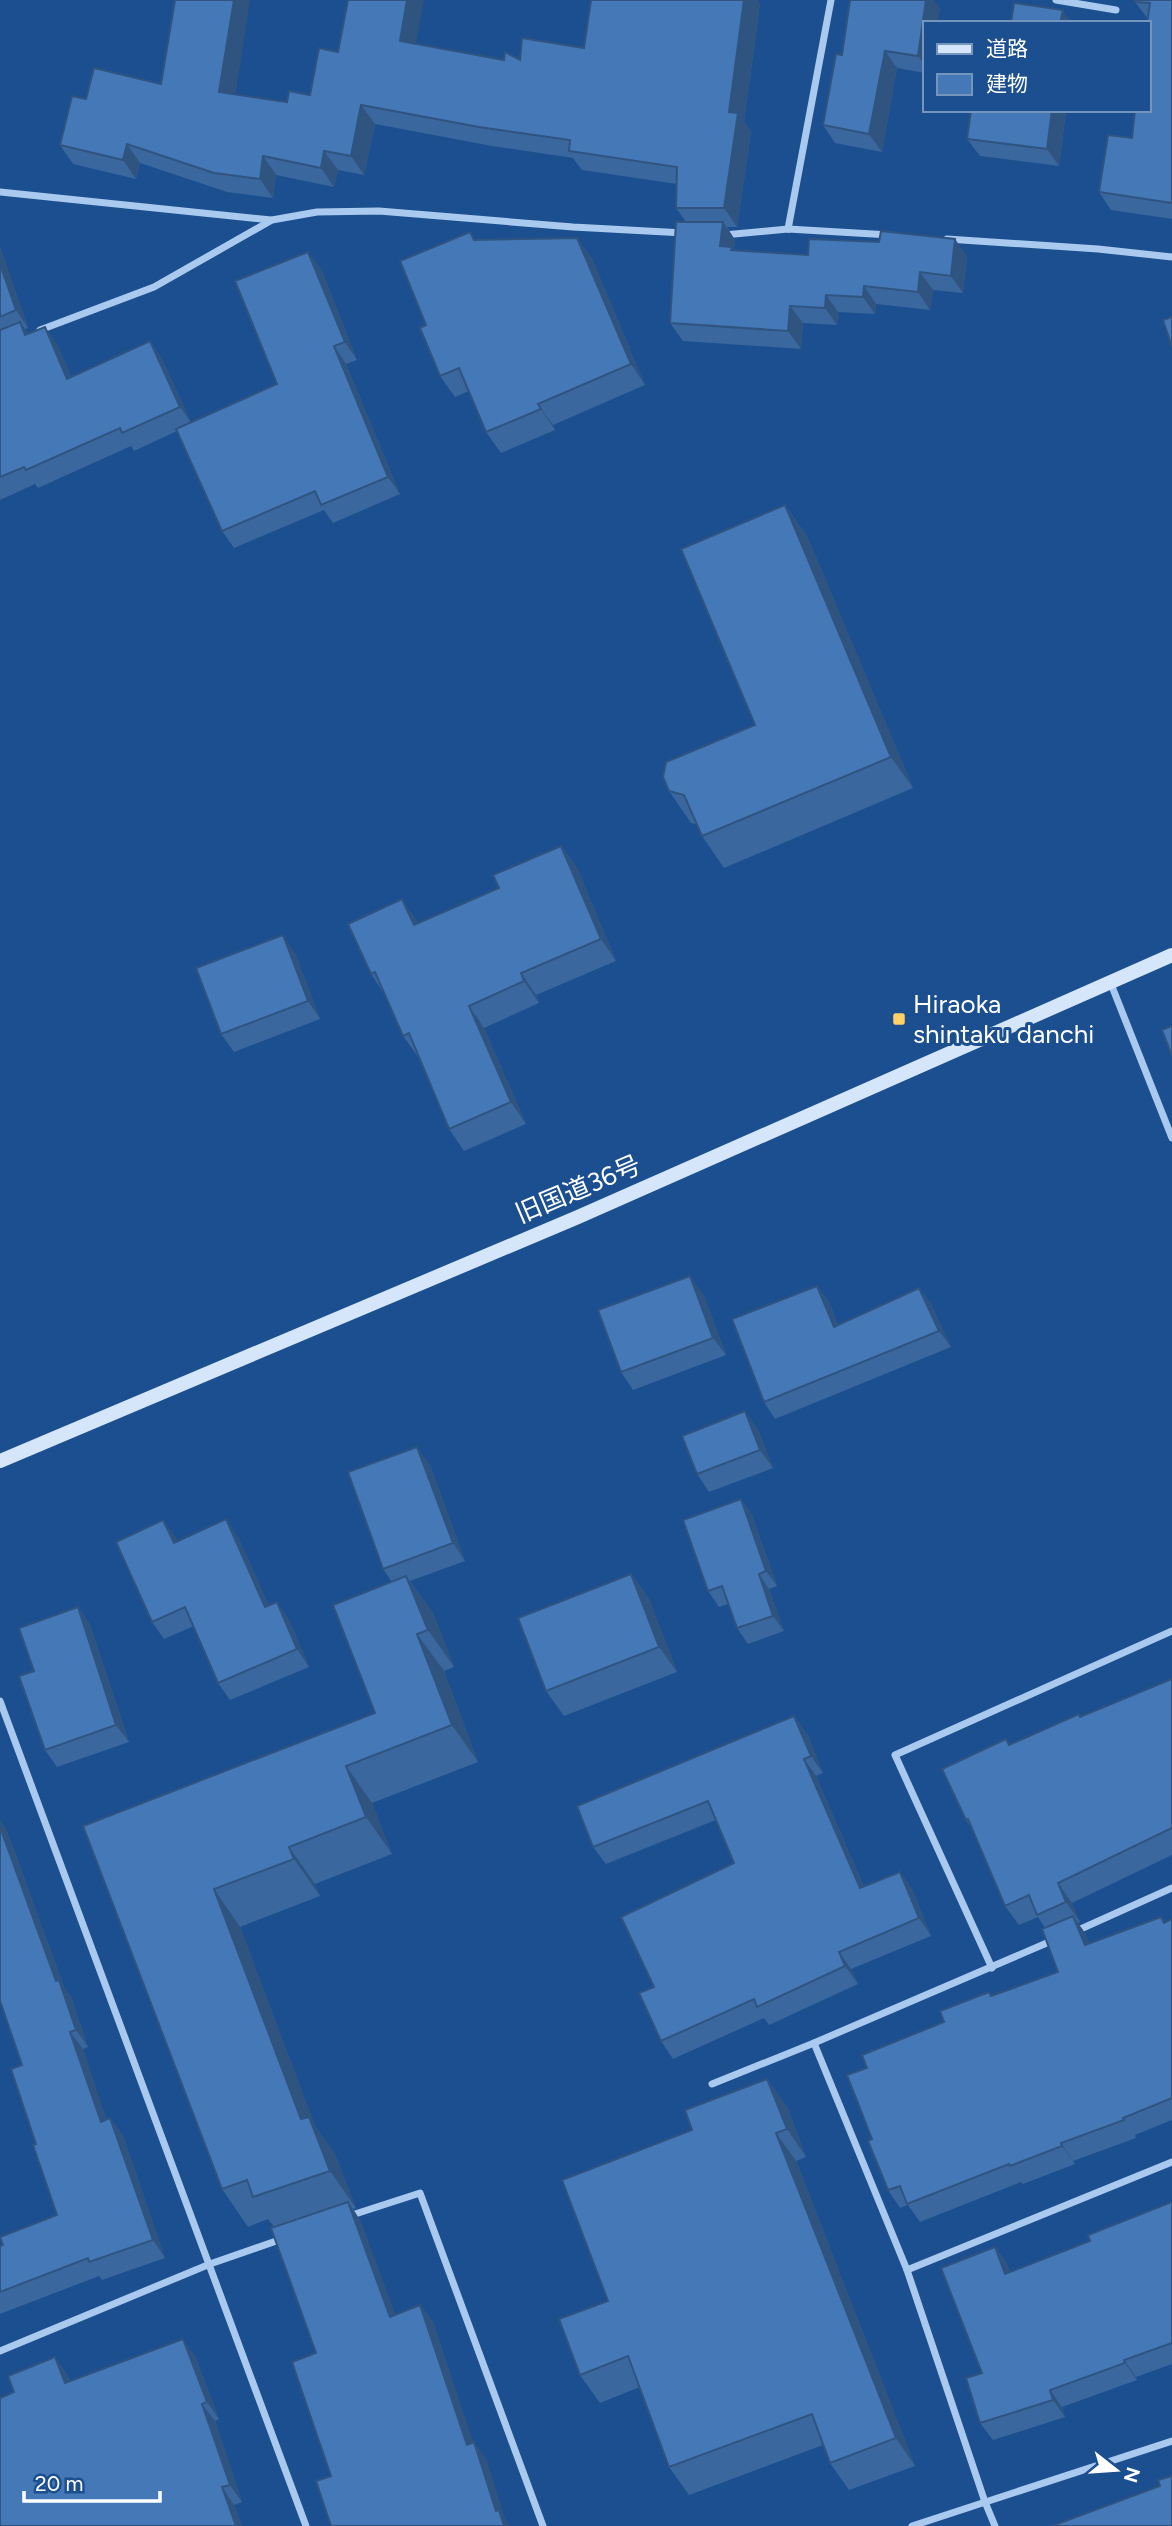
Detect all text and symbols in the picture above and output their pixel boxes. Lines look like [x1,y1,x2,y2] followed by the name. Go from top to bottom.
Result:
[923,21,1151,112] legend
[986,36,1028,61] text: 道路
[986,71,1028,96] text: 建物
[913,988,1094,1050] place label: Hiraoka shintaku danchi
[891,1011,907,1027] marker: Hiraoka shintaku danchi
[511,1148,645,1230] street label: 旧国道36号
[1081,2435,1151,2505] north arrow
[24,2460,161,2504] scale bar
[1119,2464,1145,2485] text: N
[35,2471,83,2496] text: 20 m

